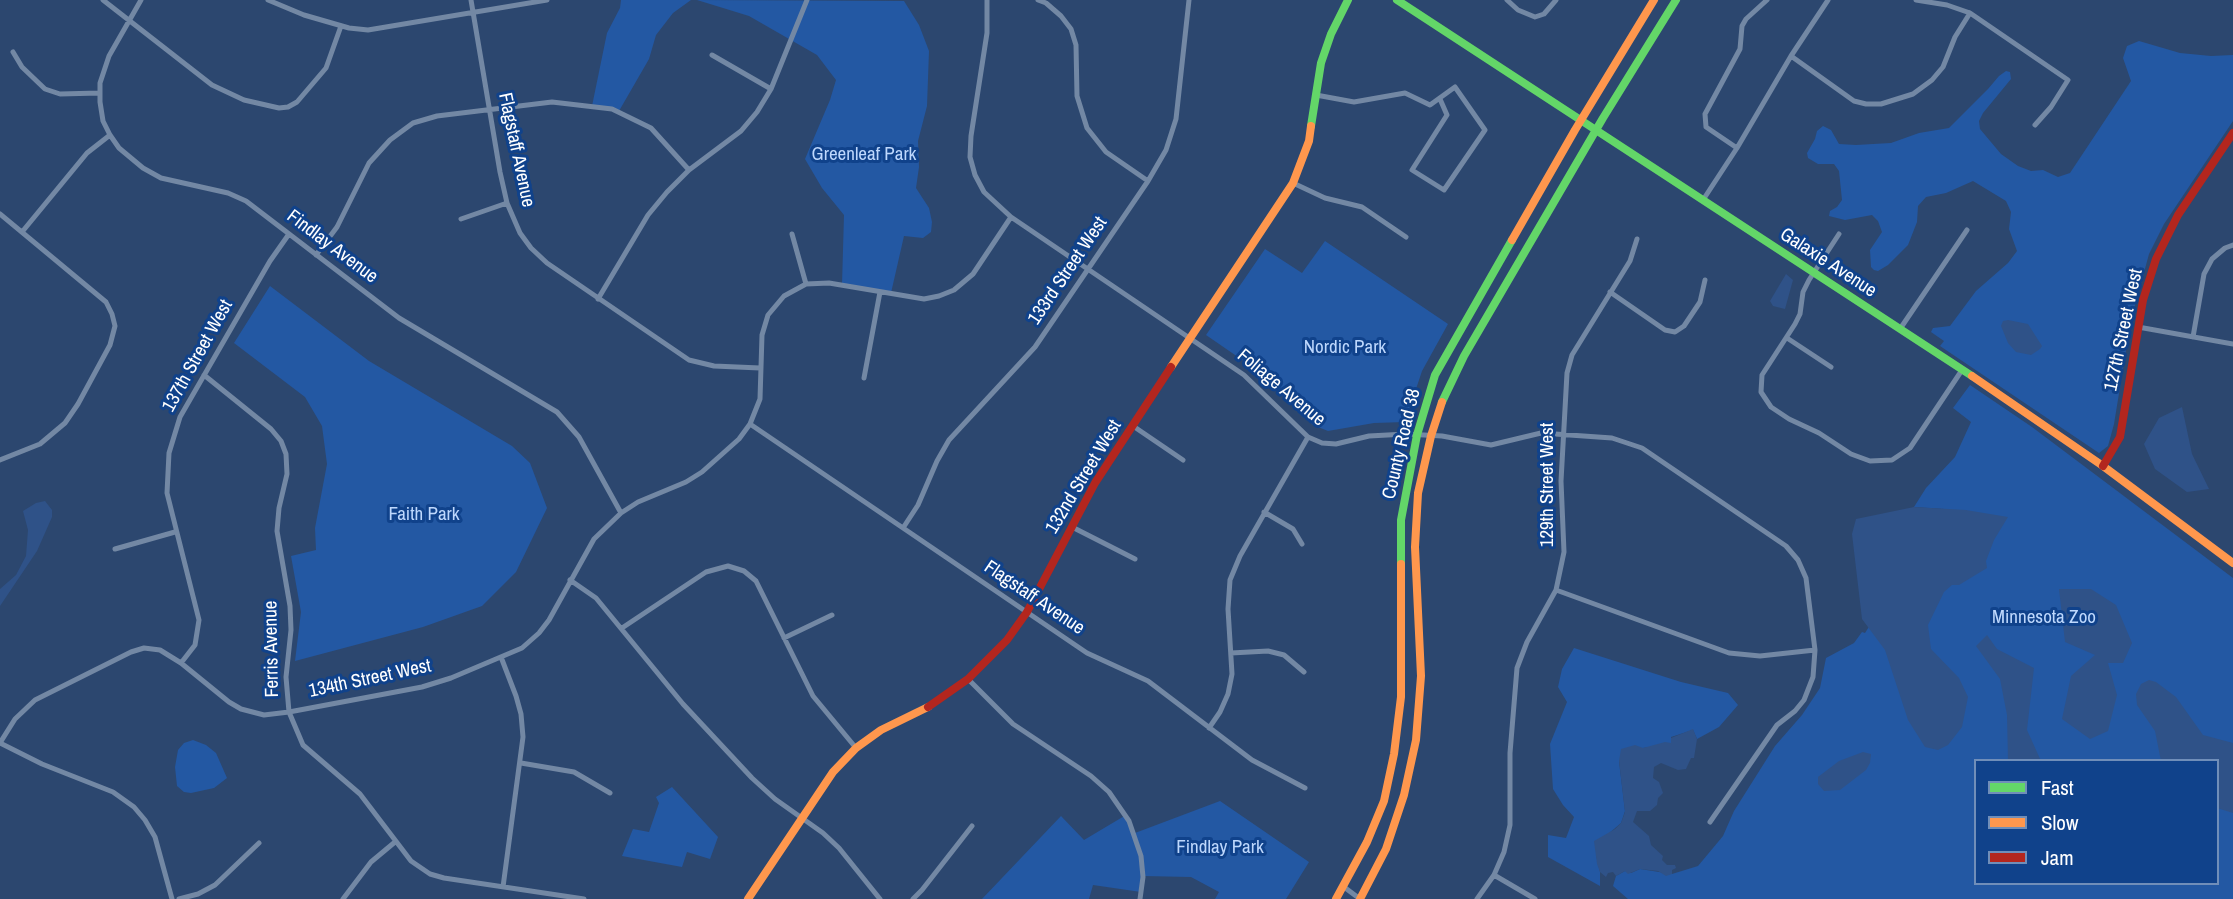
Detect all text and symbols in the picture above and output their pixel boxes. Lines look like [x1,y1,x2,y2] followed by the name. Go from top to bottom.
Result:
[493,91,539,209] street label: Flagstaff Avenue
[812,144,916,166] park label: Greenleaf Park
[282,205,382,289] street label: Findlay Avenue
[1024,213,1112,329] street label: 133rd Street West
[1775,223,1881,303] street label: Galaxie Avenue
[2100,267,2148,393] street label: 127th Street West
[158,296,238,416] street label: 137th Street West
[1304,337,1386,359] park label: Nordic Park
[1232,345,1330,431] street label: Foliage Avenue
[1378,387,1426,501] street label: County Road 38
[1041,416,1127,538] street label: 132nd Street West
[1537,423,1559,547] street label: 129th Street West
[388,504,460,526] park label: Faith Park
[979,556,1089,640] street label: Flagstaff Avenue
[260,600,284,698] street label: Ferris Avenue
[1992,607,2096,629] park label: Minnesota Zoo
[307,655,433,703] street label: 134th Street West
[1974,759,2219,885] legend
[2041,773,2074,802] text: Fast
[2041,808,2078,837] text: Slow
[1176,837,1264,859] park label: Findlay Park
[2041,843,2074,872] text: Jam

